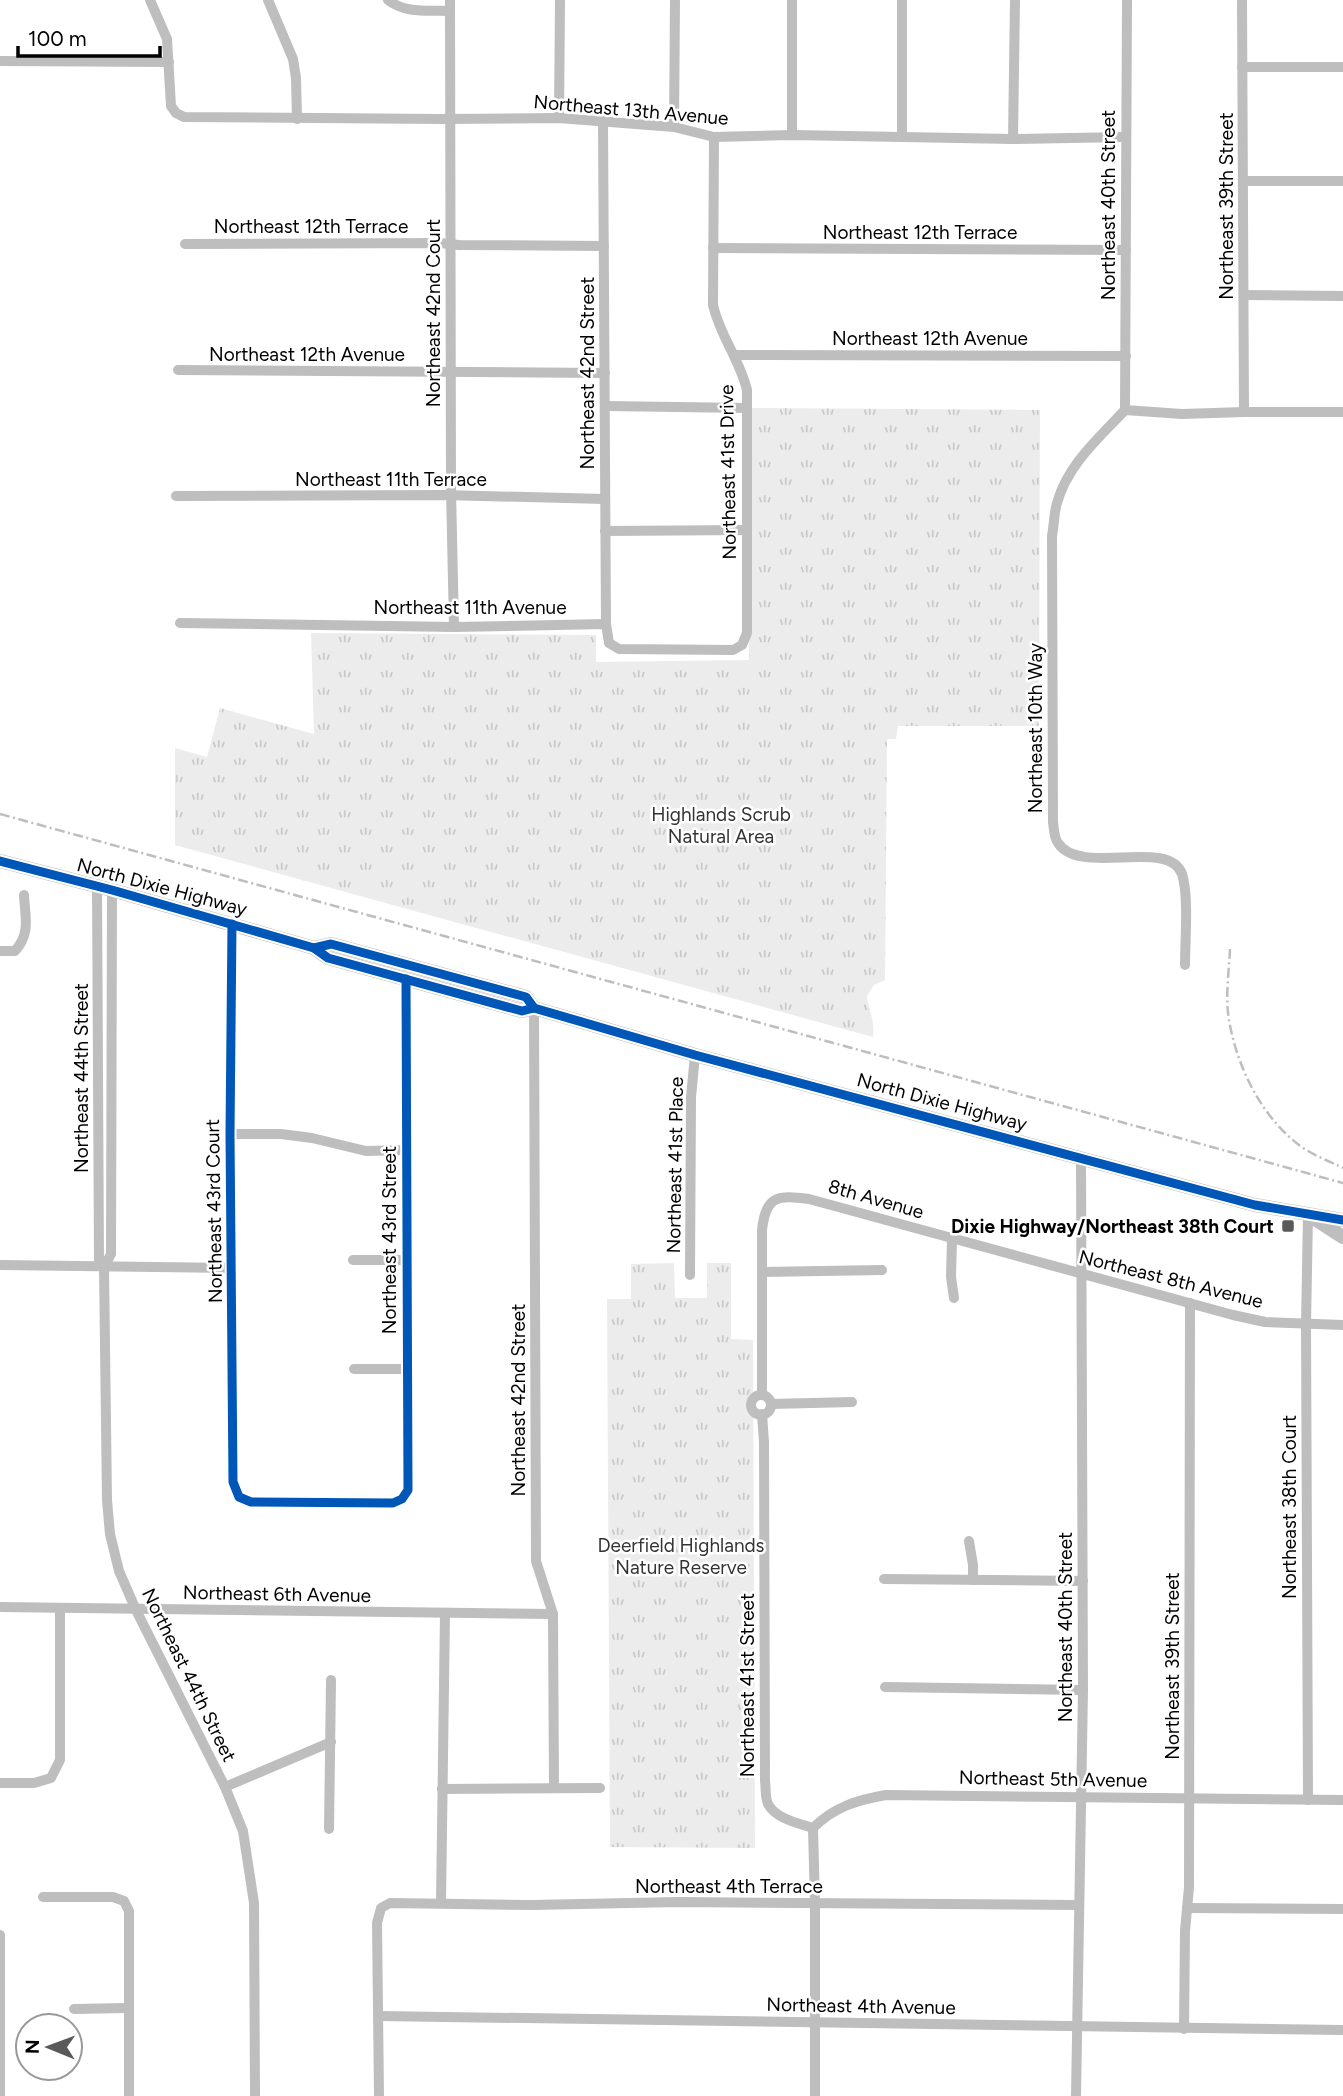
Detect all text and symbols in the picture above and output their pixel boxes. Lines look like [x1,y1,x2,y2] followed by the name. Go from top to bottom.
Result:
[18,14,159,58] scale bar
[28,26,87,51] text: 100 m
[533,90,729,130] street label: Northeast 13th Avenue
[1097,110,1120,300] street label: Northeast 40th Street
[1215,112,1238,300] street label: Northeast 39th Street
[214,215,408,238] street label: Northeast 12th Terrace
[422,219,445,407] street label: Northeast 42nd Court
[823,221,1017,244] street label: Northeast 12th Terrace
[576,277,599,469] street label: Northeast 42nd Street
[832,327,1028,350] street label: Northeast 12th Avenue
[209,343,405,366] street label: Northeast 12th Avenue
[715,384,741,560] street label: Northeast 41st Drive
[295,468,487,491] street label: Northeast 11th Terrace
[373,596,567,619] street label: Northeast 11th Avenue
[1024,643,1047,813] street label: Northeast 10th Way
[651,803,791,848] park label: Highlands Scrub Natural Area
[74,853,250,921] street label: North Dixie Highway
[70,983,93,1173] street label: Northeast 44th Street
[854,1068,1030,1136] street label: North Dixie Highway
[662,1077,688,1253] street label: Northeast 41st Place
[201,1119,227,1303] street label: Northeast 43rd Court
[378,1146,401,1334] street label: Northeast 43rd Street
[826,1174,926,1224] street label: 8th Avenue
[951,1215,1274,1238] place label: Dixie Highway/Northeast 38th Court
[1280,1218,1296,1234] marker: Dixie Highway/Northeast 38th Court
[1076,1245,1266,1313] street label: Northeast 8th Avenue
[507,1304,530,1496] street label: Northeast 42nd Street
[1278,1415,1301,1599] street label: Northeast 38th Court
[1054,1532,1077,1722] street label: Northeast 40th Street
[598,1534,765,1579] park label: Deerfield Highlands Nature Reserve
[1161,1572,1184,1760] street label: Northeast 39th Street
[183,1581,371,1607] street label: Northeast 6th Avenue
[137,1585,241,1765] street label: Northeast 44th Street
[736,1593,759,1777] street label: Northeast 41st Street
[959,1766,1147,1792] street label: Northeast 5th Avenue
[635,1875,823,1898] street label: Northeast 4th Terrace
[766,1993,956,2019] street label: Northeast 4th Avenue
[14,2012,84,2082] north arrow
[21,2039,44,2054] text: N

